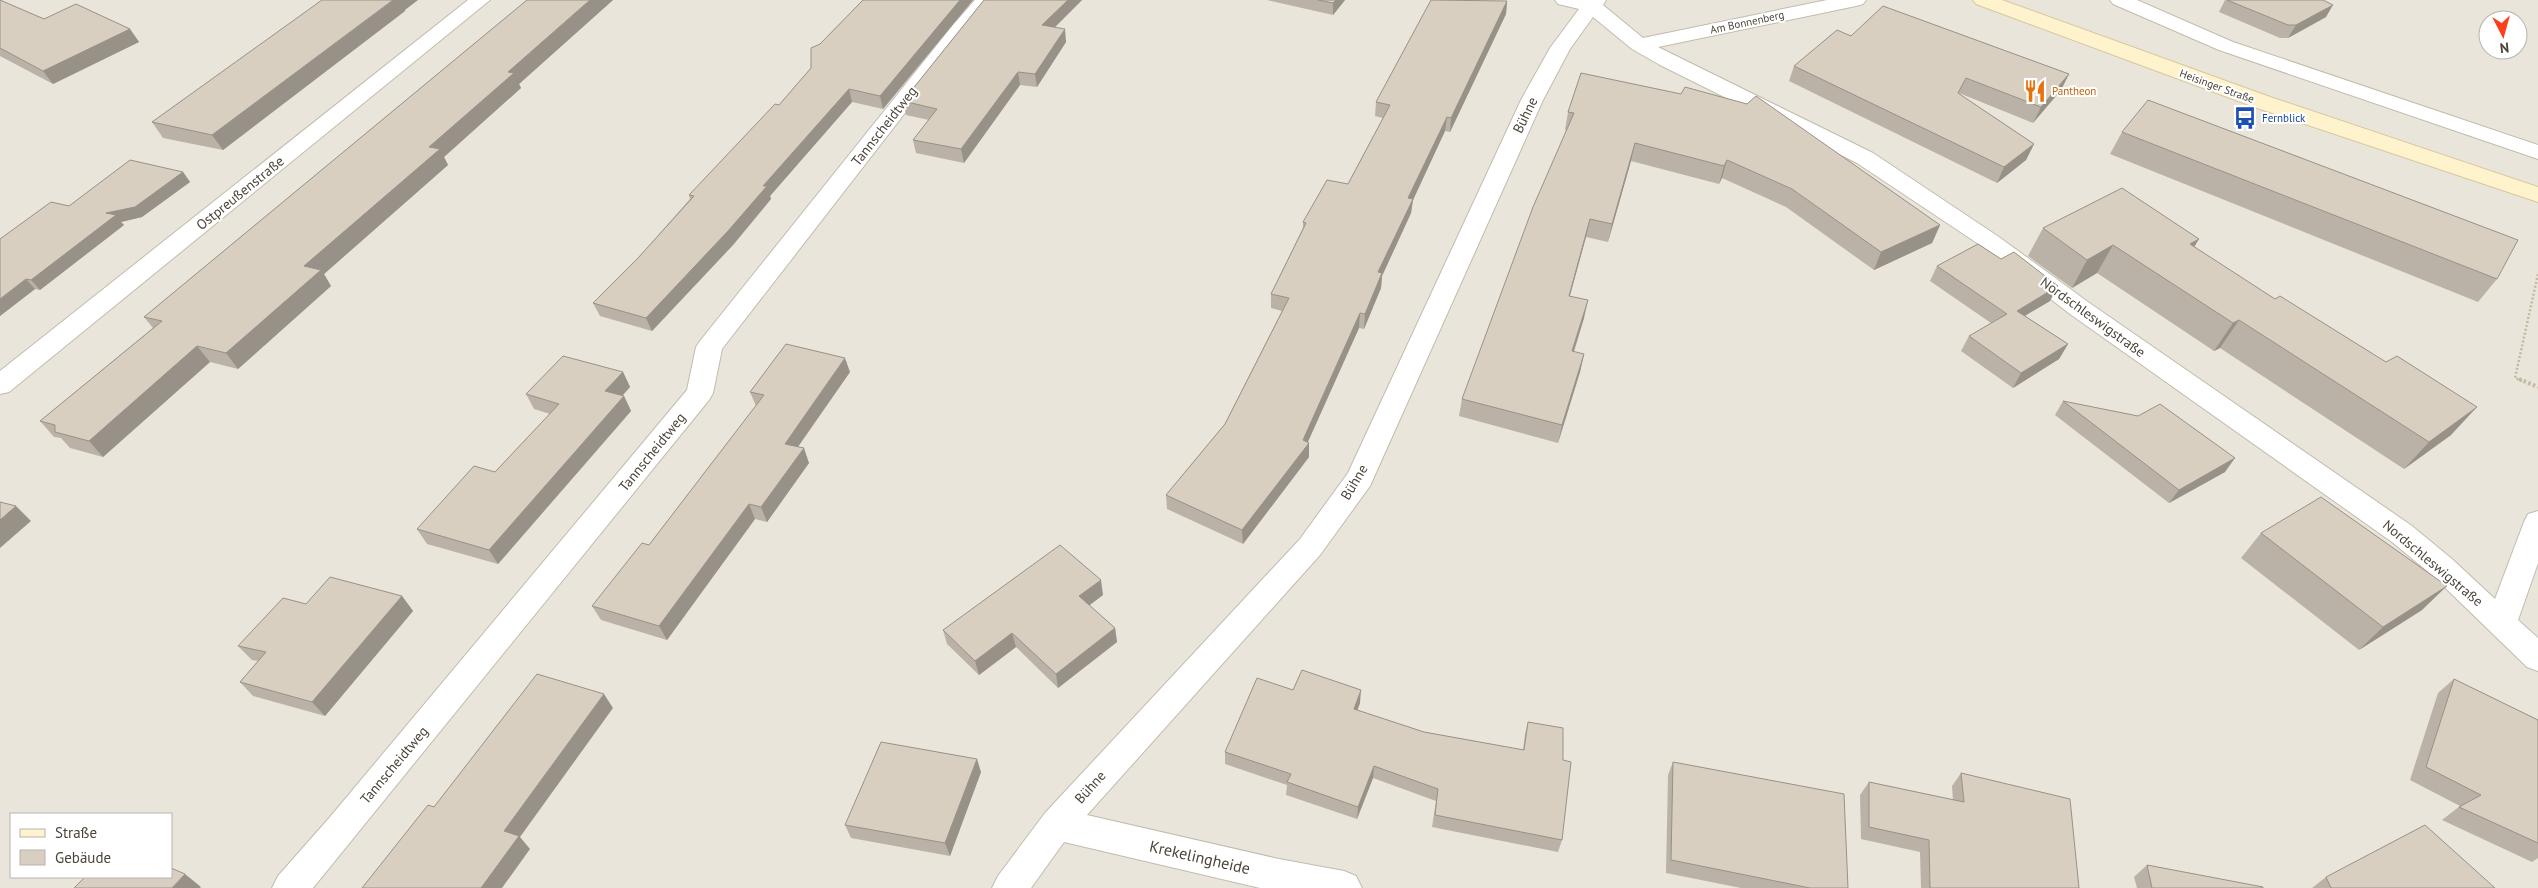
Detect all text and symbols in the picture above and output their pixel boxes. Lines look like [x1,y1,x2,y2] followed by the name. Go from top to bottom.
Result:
[1709,7,1785,37] street label: Am Bonnenberg
[2478,10,2528,60] north arrow
[2499,38,2510,57] text: N
[2178,66,2257,106] street label: Heisinger Straße
[2022,78,2048,104] restaurant icon: Pantheon
[847,83,921,169] street label: Tannscheidtweg
[2052,84,2096,98] place label: Pantheon
[1509,94,1541,136] street label: Bühne
[2232,105,2258,131] bus stop icon: Fernblick
[2262,111,2306,125] place label: Fernblick
[192,152,288,234] street label: Ostpreußenstraße
[2037,273,2149,361] street label: Nordschleswigstraße
[615,409,689,495] street label: Tannscheidtweg
[1336,461,1372,503] street label: Bühne
[2379,516,2487,610] street label: Nordschleswigstraße
[356,722,432,808] street label: Tannscheidtweg
[1071,767,1109,807] street label: Bühne
[10,813,172,878] legend
[55,823,97,842] text: Straße
[1148,836,1252,878] street label: Krekelingheide
[55,848,111,867] text: Gebäude

